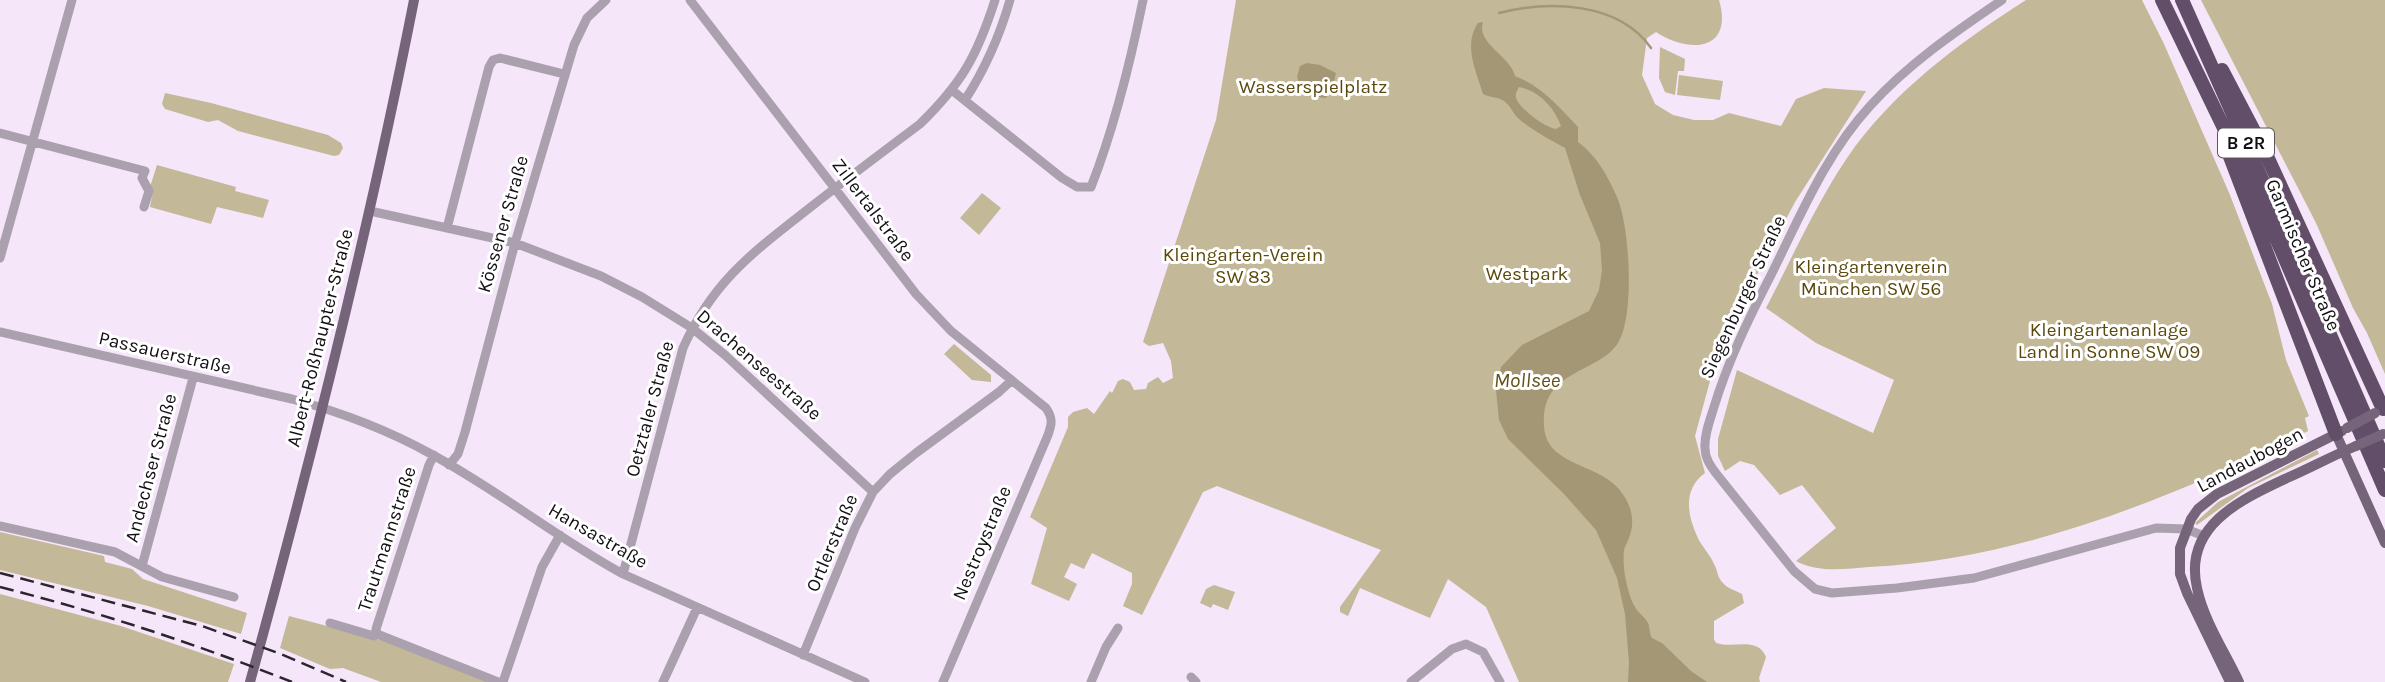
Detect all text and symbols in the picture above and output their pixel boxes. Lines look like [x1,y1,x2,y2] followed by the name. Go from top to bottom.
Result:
[1239,76,1387,98] park label: Wasserspielplatz
[2218,128,2274,158] road number: B 2R
[473,153,533,295] street label: Kössener Straße
[827,154,919,266] street label: Zillertalstraße
[2261,176,2345,334] street label: Garmischer Straße
[1696,212,1790,382] street label: Siegenburger Straße
[282,227,358,449] street label: Albert-Roßhaupter-Straße
[1163,244,1323,288] park label: Kleingarten-Verein SW 83
[1794,256,1948,300] park label: Kleingartenverein München SW 56
[1486,263,1568,285] park label: Westpark
[692,305,826,425] street label: Drachenseestraße
[2018,319,2200,363] park label: Kleingartenanlage Land in Sonne SW 09
[97,327,233,379] street label: Passauerstraße
[621,339,679,479] street label: Oetztaler Straße
[1494,368,1560,392] water label: Mollsee
[121,391,181,545] street label: Andechser Straße
[2193,423,2307,497] street label: Landaubogen
[353,464,421,614] street label: Trautmannstraße
[948,483,1016,603] street label: Nestroystraße
[802,491,862,595] street label: Ortlerstraße
[544,499,652,573] street label: Hansastraße

